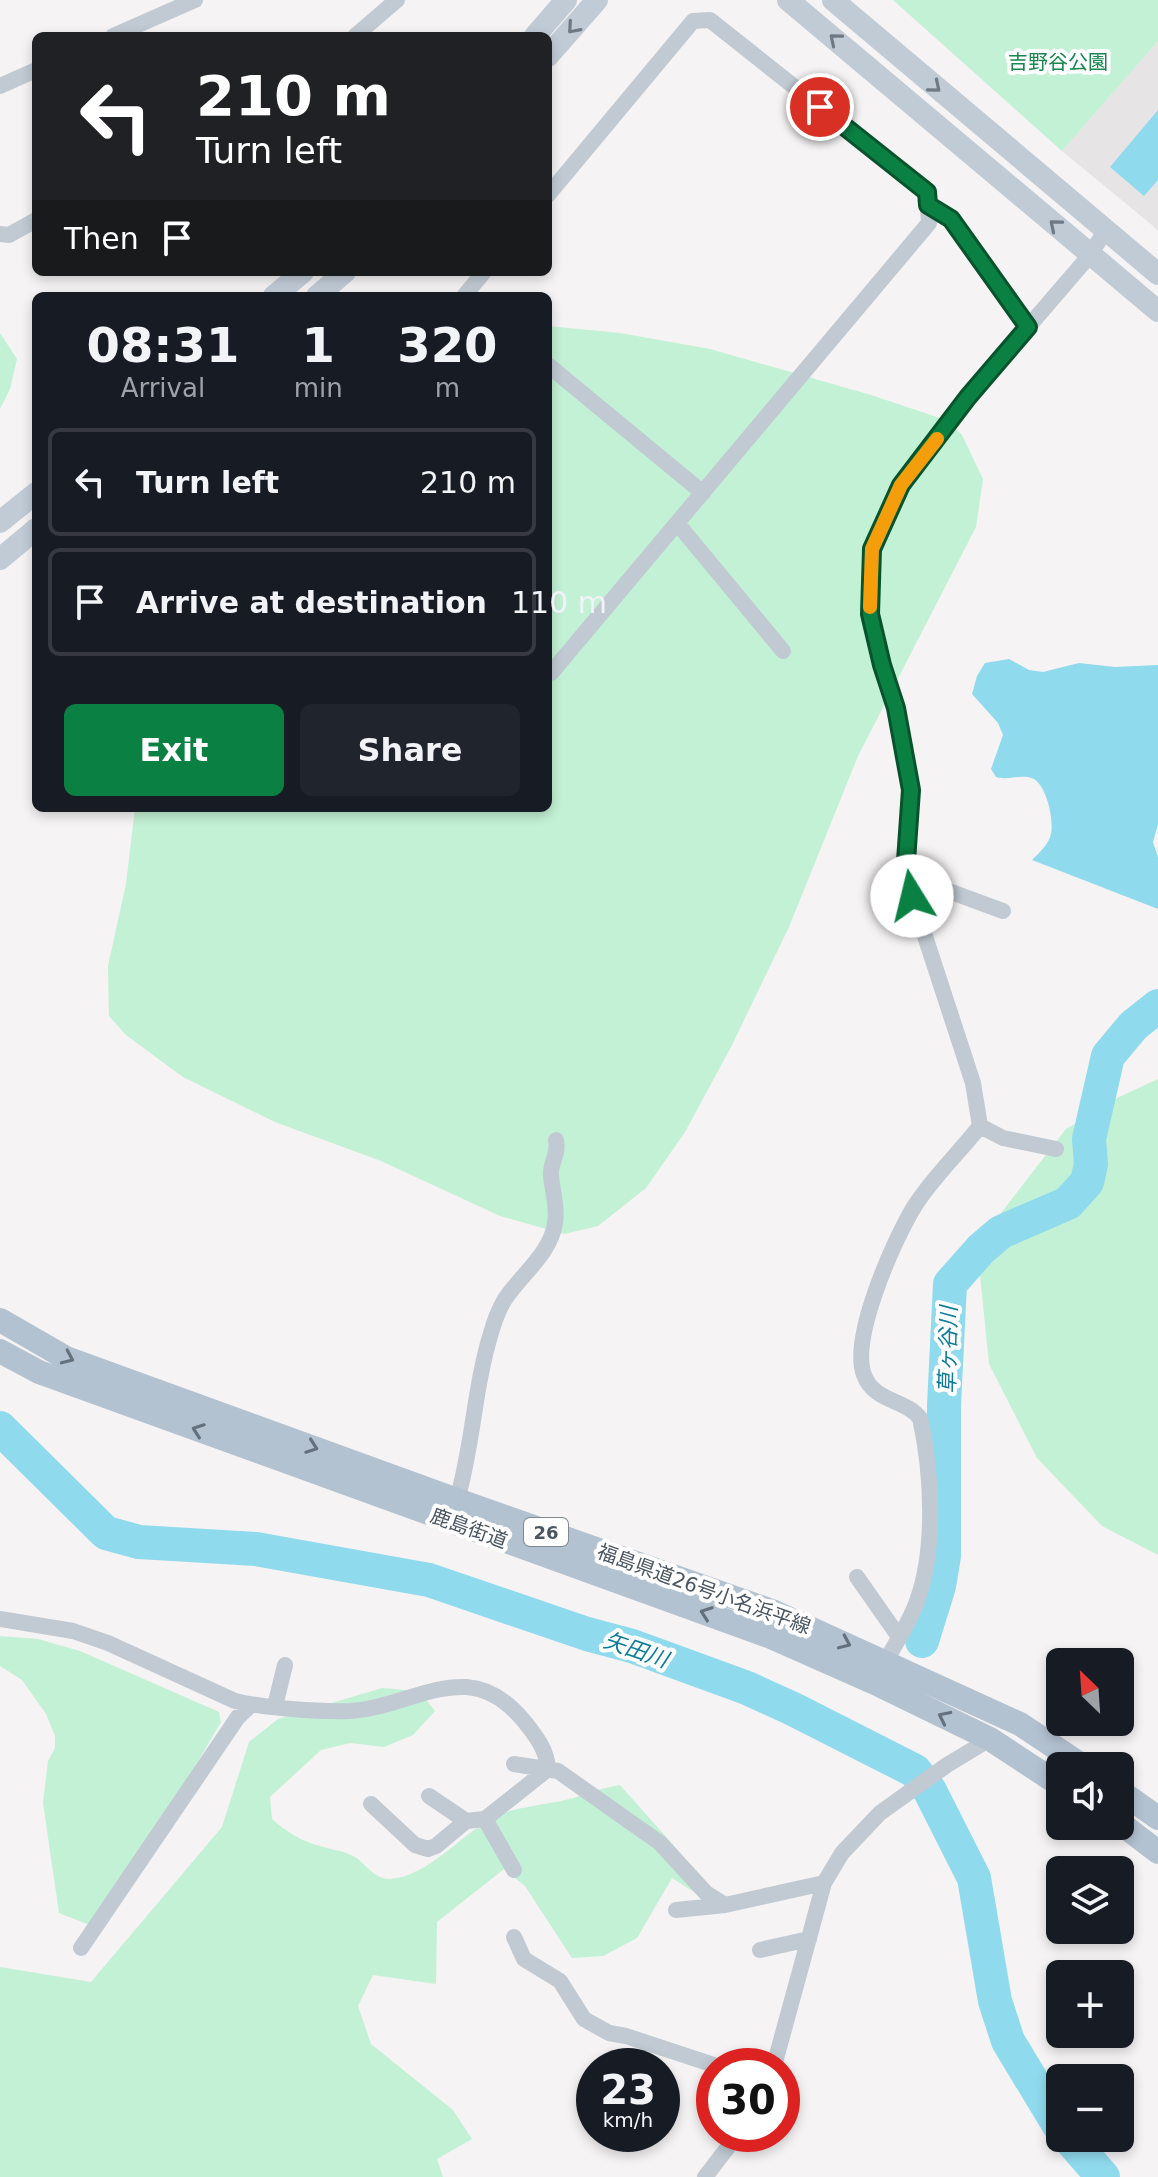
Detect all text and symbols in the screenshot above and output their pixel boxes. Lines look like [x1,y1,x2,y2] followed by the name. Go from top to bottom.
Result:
[568,19,582,33] one-way arrow
[829,34,844,49] one-way arrow
[1008,50,1108,74] park label: 吉野谷公園
[196,63,391,128] text: 210 m
[64,64,168,168] icon: left
[786,73,854,141] pin
[926,77,940,92] one-way arrow
[798,85,842,129] icon: arrive
[196,130,342,171] text: Turn left
[155,216,199,260] icon: arrive
[64,221,139,256] text: Then
[1049,221,1064,235] one-way arrow
[86,317,239,373] text: 08:31
[302,317,335,373] text: 1
[397,317,497,373] text: 320
[121,373,205,403] text: Arrival
[294,373,343,403] text: min
[435,373,460,403] text: m
[68,460,112,504] icon: left
[136,465,279,500] text: Turn left
[420,465,516,500] text: 210 m
[68,580,112,624] icon: arrive
[136,585,487,620] text: Arrive at destination
[511,585,607,620] text: 110 m
[64,704,284,796] button: Exit
[300,704,520,796] button: Share
[870,854,954,938] position arrow
[935,1304,961,1394] water label: 草ヶ谷川
[60,1348,75,1364] one-way arrow
[192,1423,206,1440] one-way arrow
[304,1438,318,1454] one-way arrow
[427,1503,511,1553] street label: 鹿島街道
[524,1518,568,1546] road number: 26
[594,1539,814,1639] street label: 福島県道26号小名浜平線
[700,1607,714,1623] one-way arrow
[601,1627,673,1673] water label: 矢田川
[837,1634,851,1650] one-way arrow
[1046,1648,1134,1736] north arrow
[1046,1648,1134,2152] map controls
[938,1711,953,1727] one-way arrow
[1046,1752,1134,1840] button: sound
[1046,1856,1134,1944] button: layers
[1046,1960,1134,2048] button: +
[696,2048,800,2152] speed limit sign: 30
[1046,2064,1134,2152] button: −
[600,2067,656,2113] text: 23
[603,2108,653,2132] text: km/h

